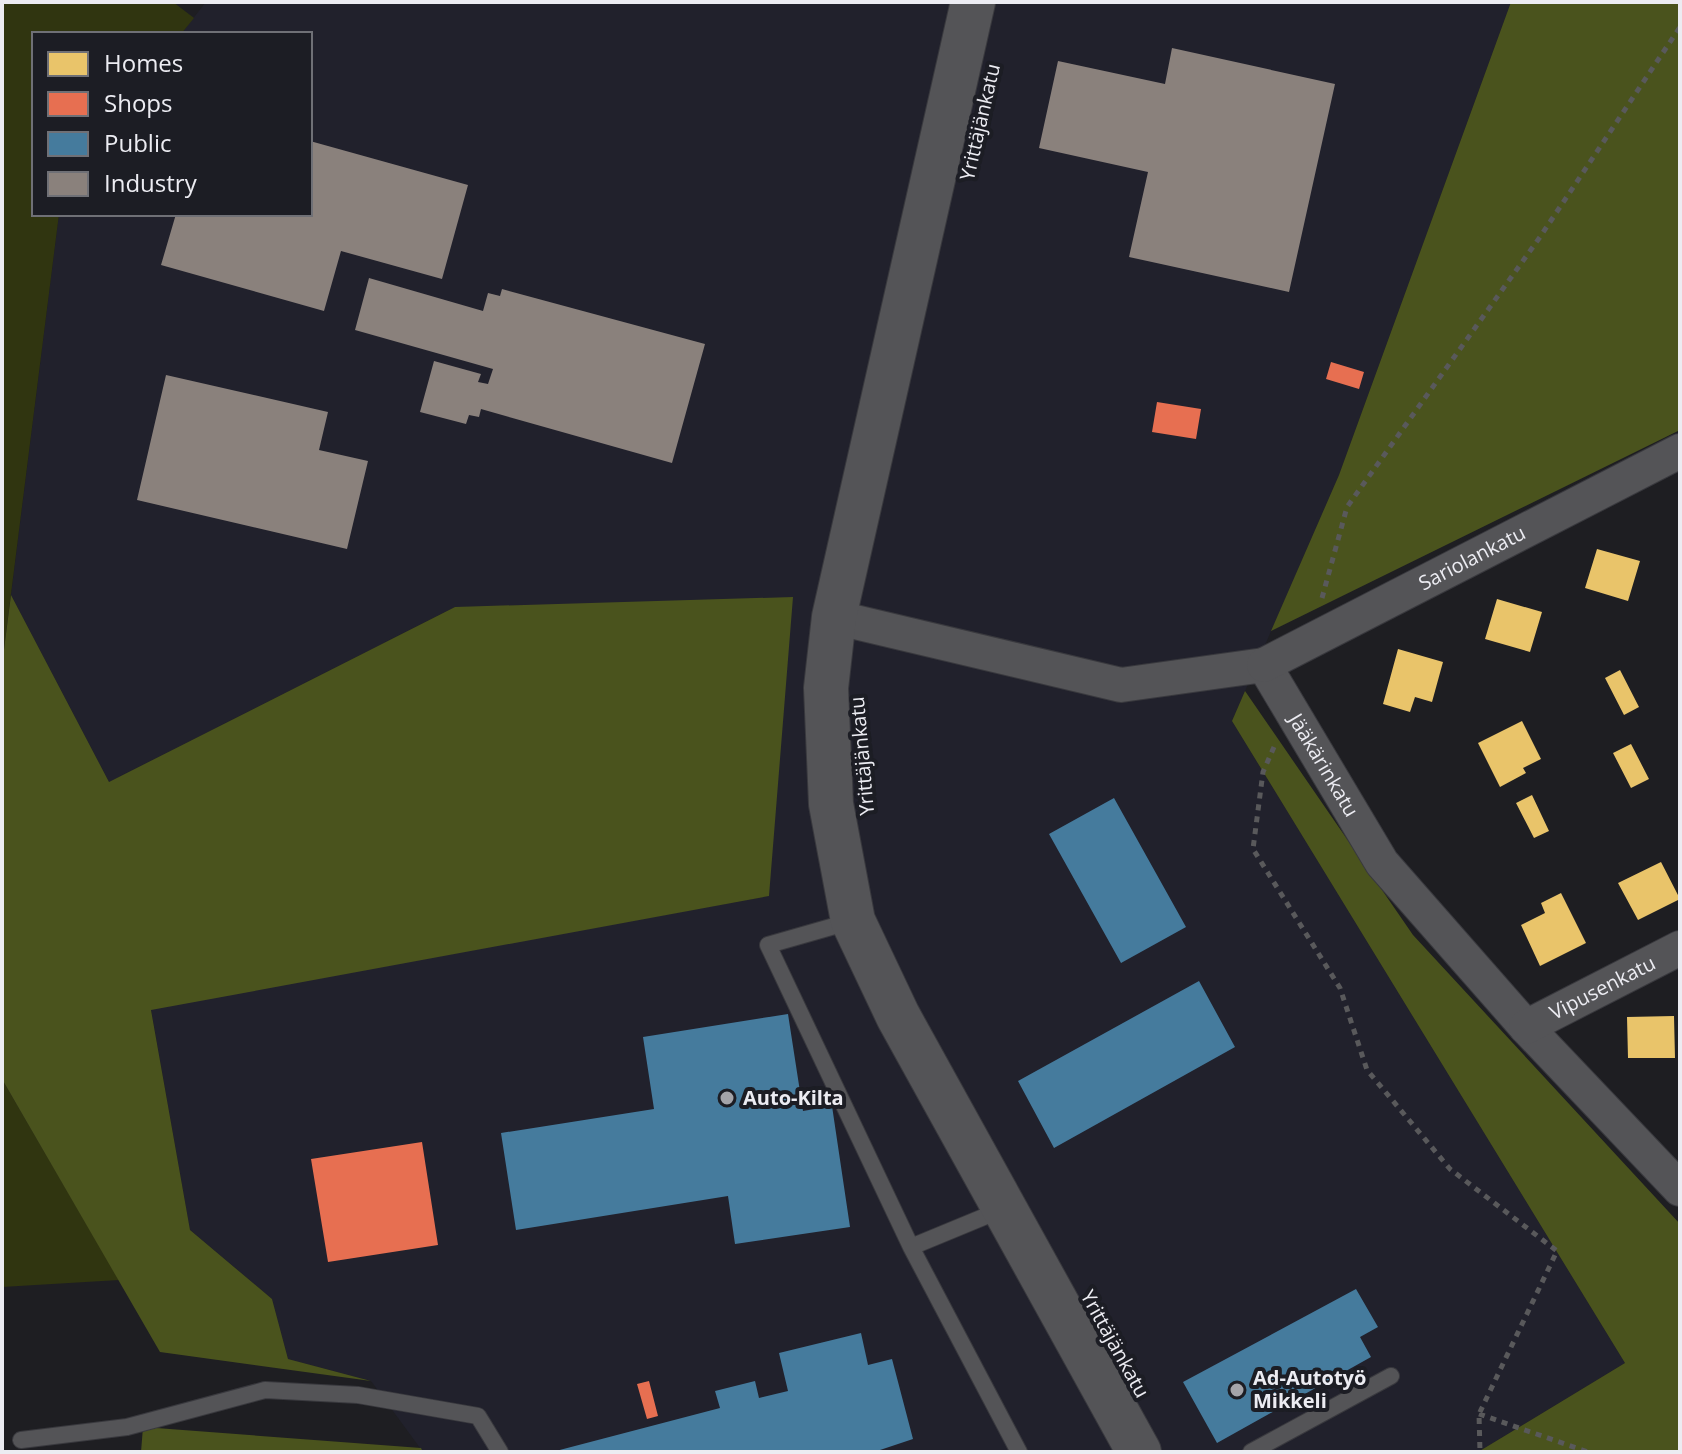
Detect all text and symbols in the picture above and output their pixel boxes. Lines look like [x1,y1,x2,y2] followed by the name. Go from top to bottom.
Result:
[32,32,312,216] legend
[104,46,183,79] text: Homes
[953,61,1006,183] street label: Yrittäjänkatu
[104,86,172,119] text: Shops
[104,126,171,159] text: Public
[104,166,198,199] text: Industry
[1414,519,1530,596] street label: Sariolankatu
[843,695,880,817] street label: Yrittäjänkatu
[1282,707,1365,822] street label: Jääkärinkatu
[1545,949,1660,1026] street label: Vipusenkatu
[743,1084,844,1111] place label: Auto-Kilta
[718,1089,736,1107] marker: Auto-Kilta
[1075,1285,1156,1402] street label: Yrittäjänkatu
[1253,1364,1366,1414] place label: Ad-Autotyö Mikkeli
[1228,1381,1246,1399] marker: Ad-Autotyö Mikkeli

